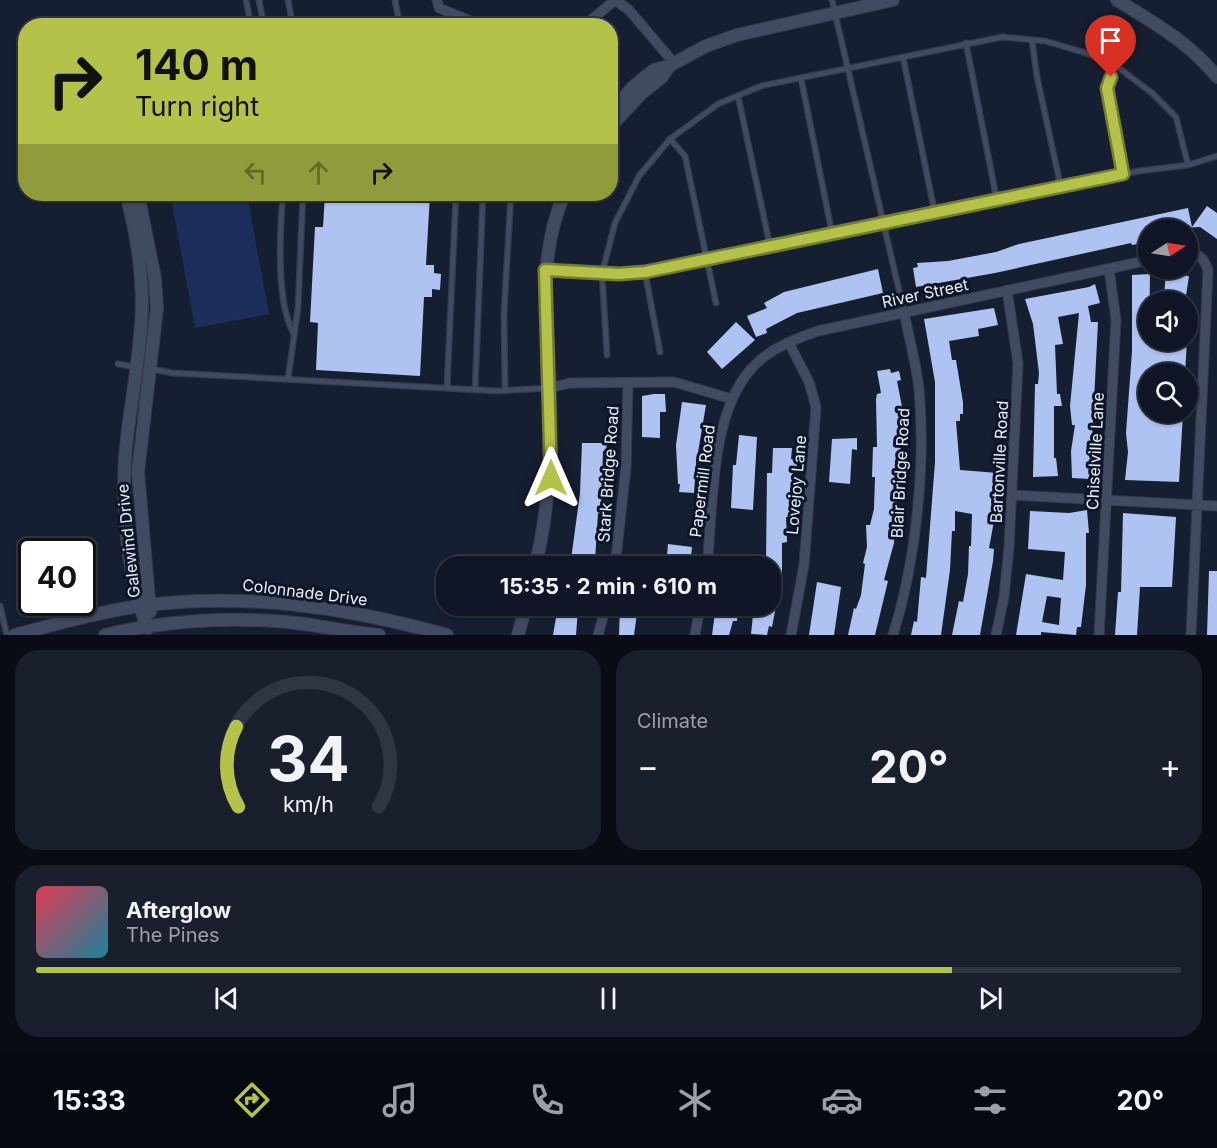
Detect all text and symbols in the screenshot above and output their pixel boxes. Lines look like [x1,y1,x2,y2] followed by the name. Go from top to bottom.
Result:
[1085,15,1136,77] pin
[1094,24,1127,57] icon: arrive
[135,39,258,90] text: 140 m
[36,42,114,120] icon: right
[135,90,259,123] text: Turn right
[239,156,272,189] icon: left
[302,156,335,189] icon: ahead
[365,156,398,189] icon: right
[1138,219,1198,279] north arrow
[1138,219,1198,423] map controls
[880,274,970,312] street label: River Street
[1138,291,1198,351] button: sound
[1138,363,1198,423] button: search
[1082,392,1108,510] street label: Chiselville Lane
[986,400,1012,524] street label: Bartonville Road
[593,405,623,543] street label: Stark Bridge Road
[887,407,913,539] street label: Blair Bridge Road
[685,424,719,538] street label: Papermill Road
[782,434,810,536] street label: Lovejoy Lane
[519,446,583,510] position arrow
[112,483,144,599] street label: Galewind Drive
[18,538,96,616] speed limit sign: 40
[500,573,717,599] text: 15:35 · 2 min · 610 m
[241,574,369,610] street label: Colonnade Drive
[637,709,708,733] text: Climate
[267,721,349,796] text: 34
[869,739,949,794] text: 20°
[637,746,659,786] text: −
[1159,746,1181,786] text: +
[283,791,333,817] text: km/h
[126,897,231,923] text: Afterglow
[126,923,220,947] text: The Pines
[210,982,243,1015] icon: previous
[592,982,625,1015] icon: pause
[974,982,1007,1015] icon: next
[231,1079,273,1121] icon: directions
[379,1079,421,1121] icon: music
[526,1079,568,1121] icon: phone
[674,1079,716,1121] icon: climate
[821,1079,863,1121] icon: car
[969,1079,1011,1121] icon: filters
[53,1084,126,1117] text: 15:33
[1117,1084,1164,1117] text: 20°

